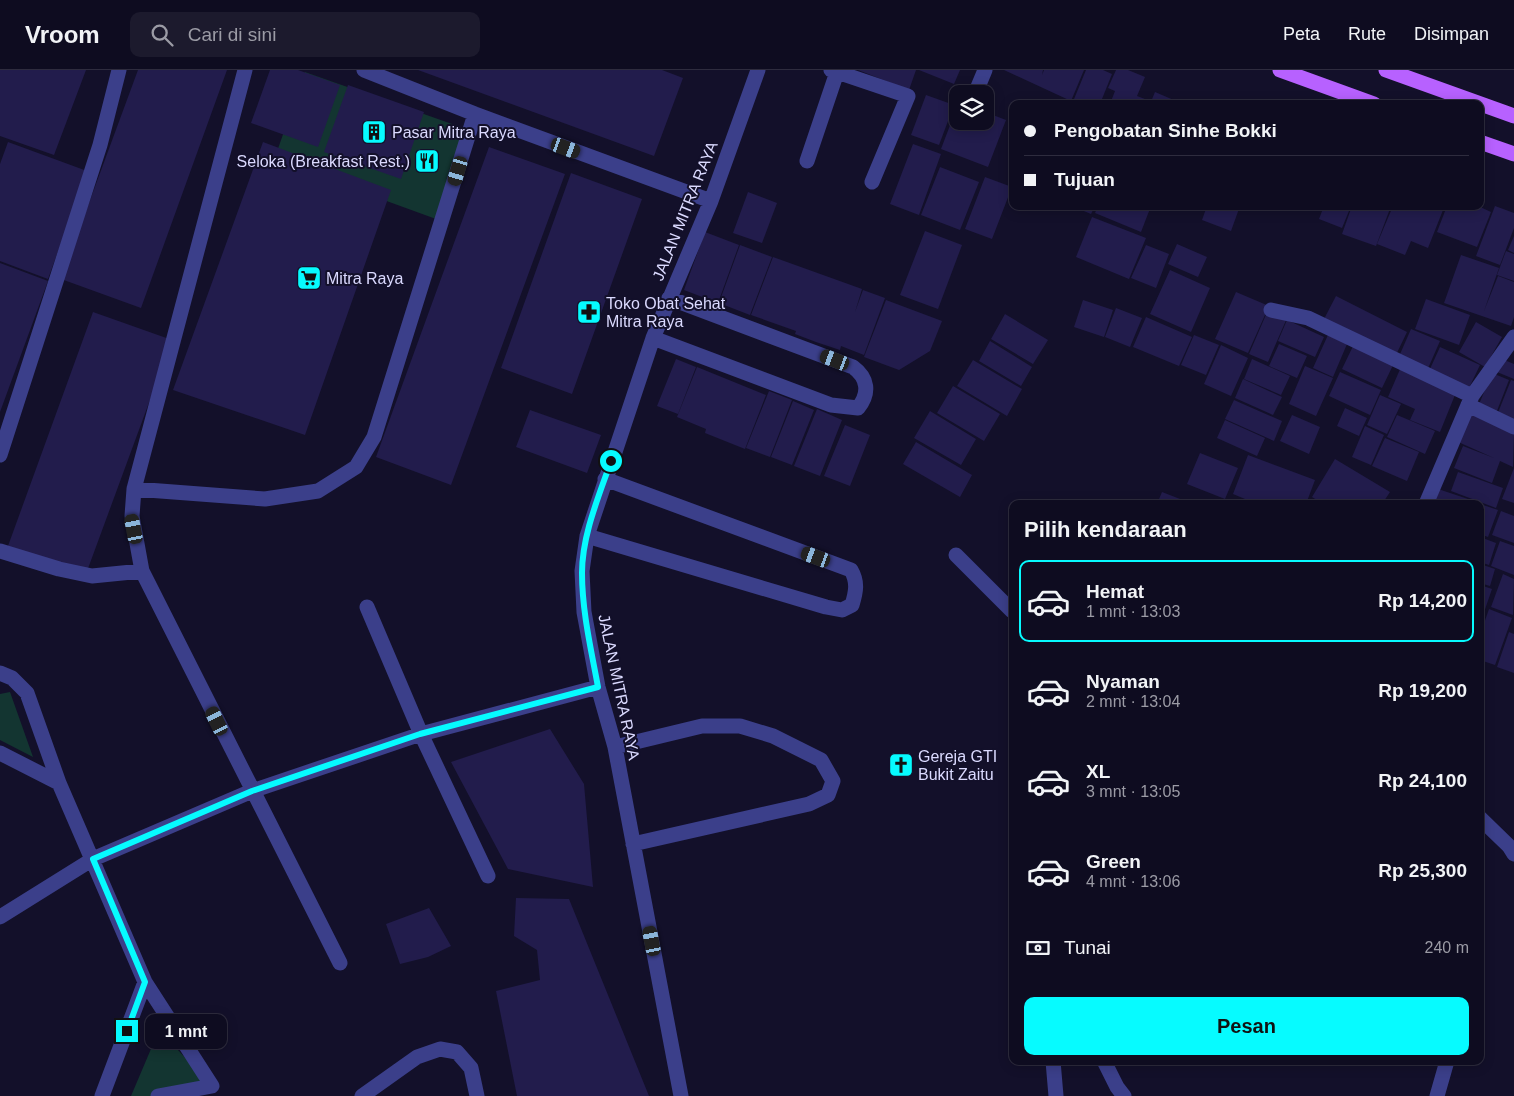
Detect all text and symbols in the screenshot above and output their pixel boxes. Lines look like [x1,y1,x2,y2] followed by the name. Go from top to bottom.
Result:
[130,12,480,57] search box
[25,21,100,48] text: Vroom
[148,21,176,49] icon: search
[188,24,276,45] text: Cari di sini
[1283,24,1320,44] text: Peta
[1348,24,1386,44] text: Rute
[1414,24,1489,44] text: Disimpan
[949,85,994,130] map controls
[949,85,994,130] button: layers
[361,119,387,145] building icon: Pasar Mitra Raya
[1054,120,1277,141] text: Pengobatan Sinhe Bokki
[392,124,516,141] place label: Pasar Mitra Raya
[549,136,582,160] car
[649,139,721,283] street label: JALAN MITRA RAYA
[414,148,440,174] restaurant icon: Seloka (Breakfast Rest.)
[237,153,410,170] place label: Seloka (Breakfast Rest.)
[446,154,469,188] car
[1054,169,1115,190] text: Tujuan
[296,265,322,291] supermarket icon: Mitra Raya
[326,270,403,287] place label: Mitra Raya
[606,295,726,330] place label: Toko Obat Sehat Mitra Raya
[576,299,602,325] pharmacy icon: Toko Obat Sehat Mitra Raya
[818,348,851,372] car
[600,450,622,472] route start
[123,513,144,545] car
[1024,517,1187,542] text: Pilih kendaraan
[799,545,832,569] car
[1026,579,1071,624] icon: car
[1086,581,1144,602] text: Hemat
[1378,590,1467,611] text: Rp 14,200
[1086,603,1180,620] text: 1 mnt · 13:03
[595,612,643,762] street label: JALAN MITRA RAYA
[1026,669,1071,714] icon: car
[1086,671,1160,692] text: Nyaman
[1378,680,1467,701] text: Rp 19,200
[1086,693,1180,710] text: 2 mnt · 13:04
[203,704,230,738] car
[918,748,997,783] place label: Gereja GTI Bukit Zaitu
[888,752,914,778] church icon: Gereja GTI Bukit Zaitu
[1026,759,1071,804] icon: car
[1086,761,1110,782] text: XL
[1378,770,1467,791] text: Rp 24,100
[1086,783,1180,800] text: 3 mnt · 13:05
[1026,849,1071,894] icon: car
[1086,851,1141,872] text: Green
[1378,860,1467,881] text: Rp 25,300
[1086,873,1180,890] text: 4 mnt · 13:06
[641,925,662,957] car
[1024,934,1052,962] icon: cash
[1064,937,1111,958] text: Tunai
[1425,939,1469,956] text: 240 m
[1024,997,1469,1055] button: Pesan
[144,1014,227,1048] callout: 1 mnt
[116,1020,138,1042] route end
[165,1023,207,1040] text: 1 mnt

